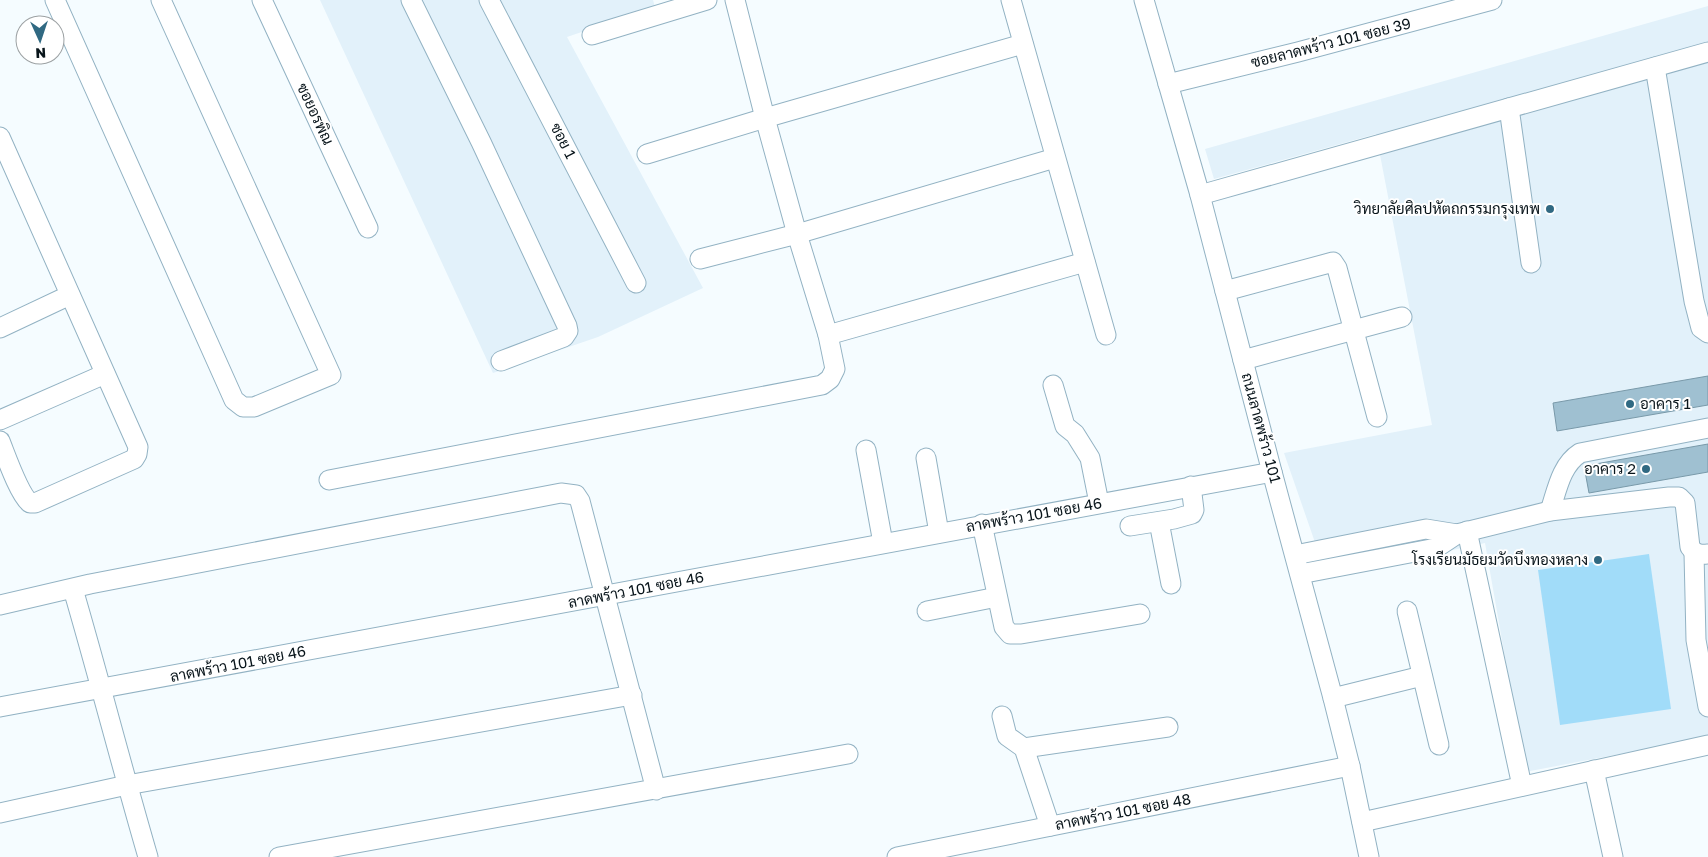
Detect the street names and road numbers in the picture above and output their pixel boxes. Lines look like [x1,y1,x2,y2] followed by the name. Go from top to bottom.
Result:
[1249,13,1413,71] street label: ซอยลาดพร้าว 101 ซอย 39
[294,80,338,147] street label: ซอยอรพิณ
[547,120,580,161] street label: ซอย 1
[1239,371,1285,485] street label: ถนนลาดพร้าว 101
[964,493,1103,535] street label: ลาดพร้าว 101 ซอย 46
[566,567,705,611] street label: ลาดพร้าว 101 ซอย 46
[168,641,307,685] street label: ลาดพร้าว 101 ซอย 46
[1053,789,1192,833] street label: ลาดพร้าว 101 ซอย 48

